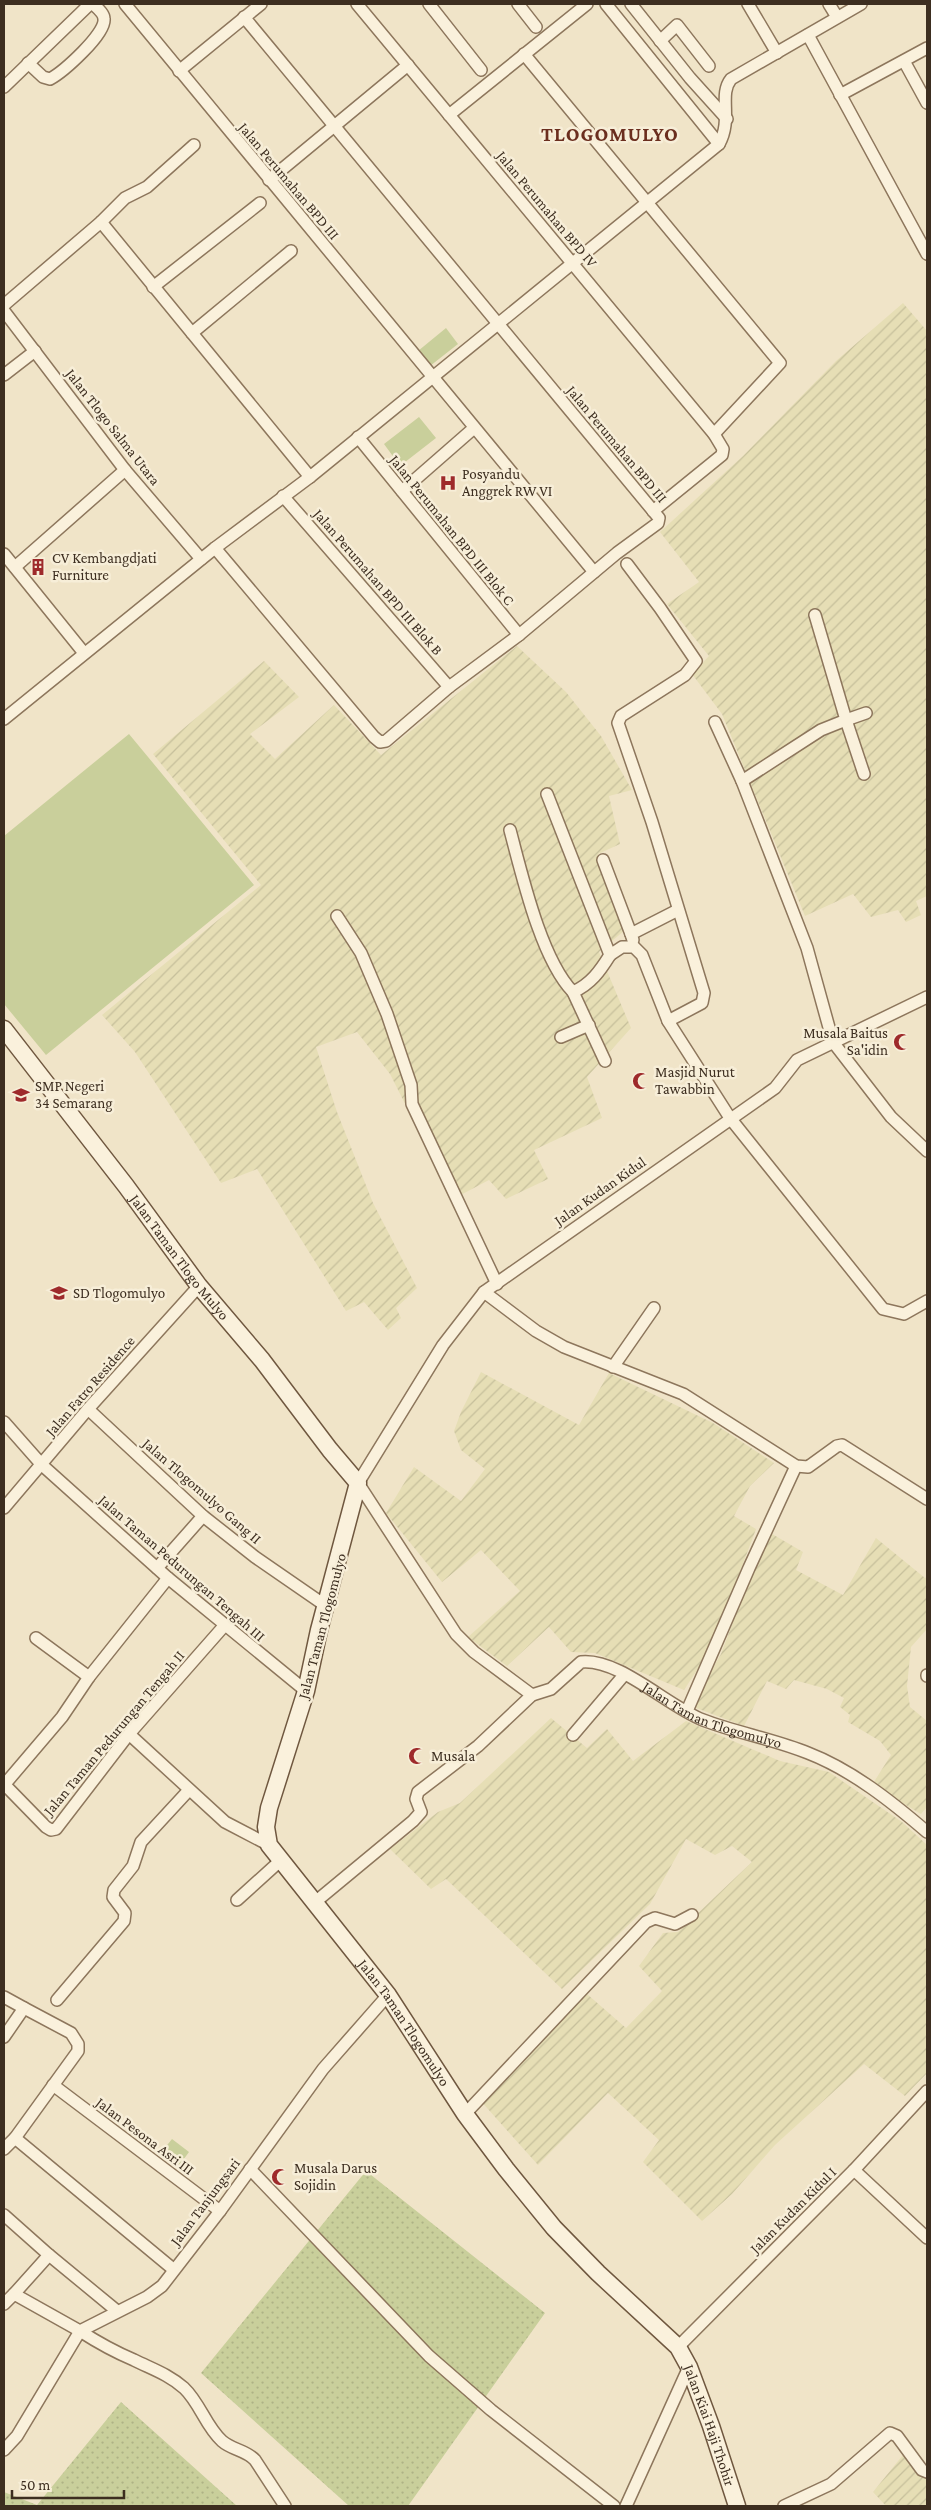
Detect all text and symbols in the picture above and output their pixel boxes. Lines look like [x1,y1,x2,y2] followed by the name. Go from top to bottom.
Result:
[233,118,342,243] street label: Jalan Perumahan BPD III
[541,123,679,145] district label: TLOGOMULYO
[492,146,601,271] street label: Jalan Perumahan BPD IV
[61,364,163,489] street label: Jalan Tlogo Salma Utara
[561,381,670,506] street label: Jalan Perumahan BPD III
[384,450,518,609] street label: Jalan Perumahan BPD III Blok C
[462,466,552,500] place label: Posyandu Anggrek RW VI
[438,473,458,493] hospital icon: Posyandu Anggrek RW VI
[308,504,446,659] street label: Jalan Perumahan BPD III Blok B
[52,550,157,583] place label: CV Kembangdjati Furniture
[28,557,48,577] building icon: CV Kembangdjati Furniture
[803,1025,888,1058] place label: Musala Baitus Sa'idin
[892,1032,912,1052] mosque icon: Musala Baitus Sa'idin
[655,1064,736,1097] place label: Masjid Nurut Tawabbin
[631,1071,651,1091] mosque icon: Masjid Nurut Tawabbin
[35,1078,113,1112] place label: SMP Negeri 34 Semarang
[11,1085,31,1105] school or university icon: SMP Negeri 34 Semarang
[550,1154,649,1230] street label: Jalan Kudan Kidul
[125,1190,232,1323] street label: Jalan Taman Tlogo Mulyo
[49,1283,69,1303] school or university icon: SD Tlogomulyo
[73,1285,165,1302] place label: SD Tlogomulyo
[41,1332,139,1441] street label: Jalan Fatro Residence
[137,1434,265,1548] street label: Jalan Tlogomulyo Gang II
[94,1490,268,1645] street label: Jalan Taman Pedurungan Tengah III
[294,1552,350,1703] street label: Jalan Taman Tlogomulyo
[39,1647,188,1821] street label: Jalan Taman Pedurungan Tengah II
[638,1677,784,1751] street label: Jalan Taman Tlogomulyo
[407,1746,427,1766] mosque icon: Musala
[431,1748,475,1764] place label: Musala
[353,1955,453,2089] street label: Jalan Taman Tlogomulyo
[91,2093,197,2179] street label: Jalan Pesona Asri III
[166,2155,244,2251] street label: Jalan Tanjungsari
[294,2160,377,2194] place label: Musala Darus Sojidin
[745,2164,840,2258] street label: Jalan Kudan Kidul I
[270,2167,290,2187] mosque icon: Musala Darus Sojidin
[679,2360,738,2489] street label: Jalan Kiai Haji Thohir
[12,2468,125,2500] scale bar
[20,2477,50,2493] text: 50 m

